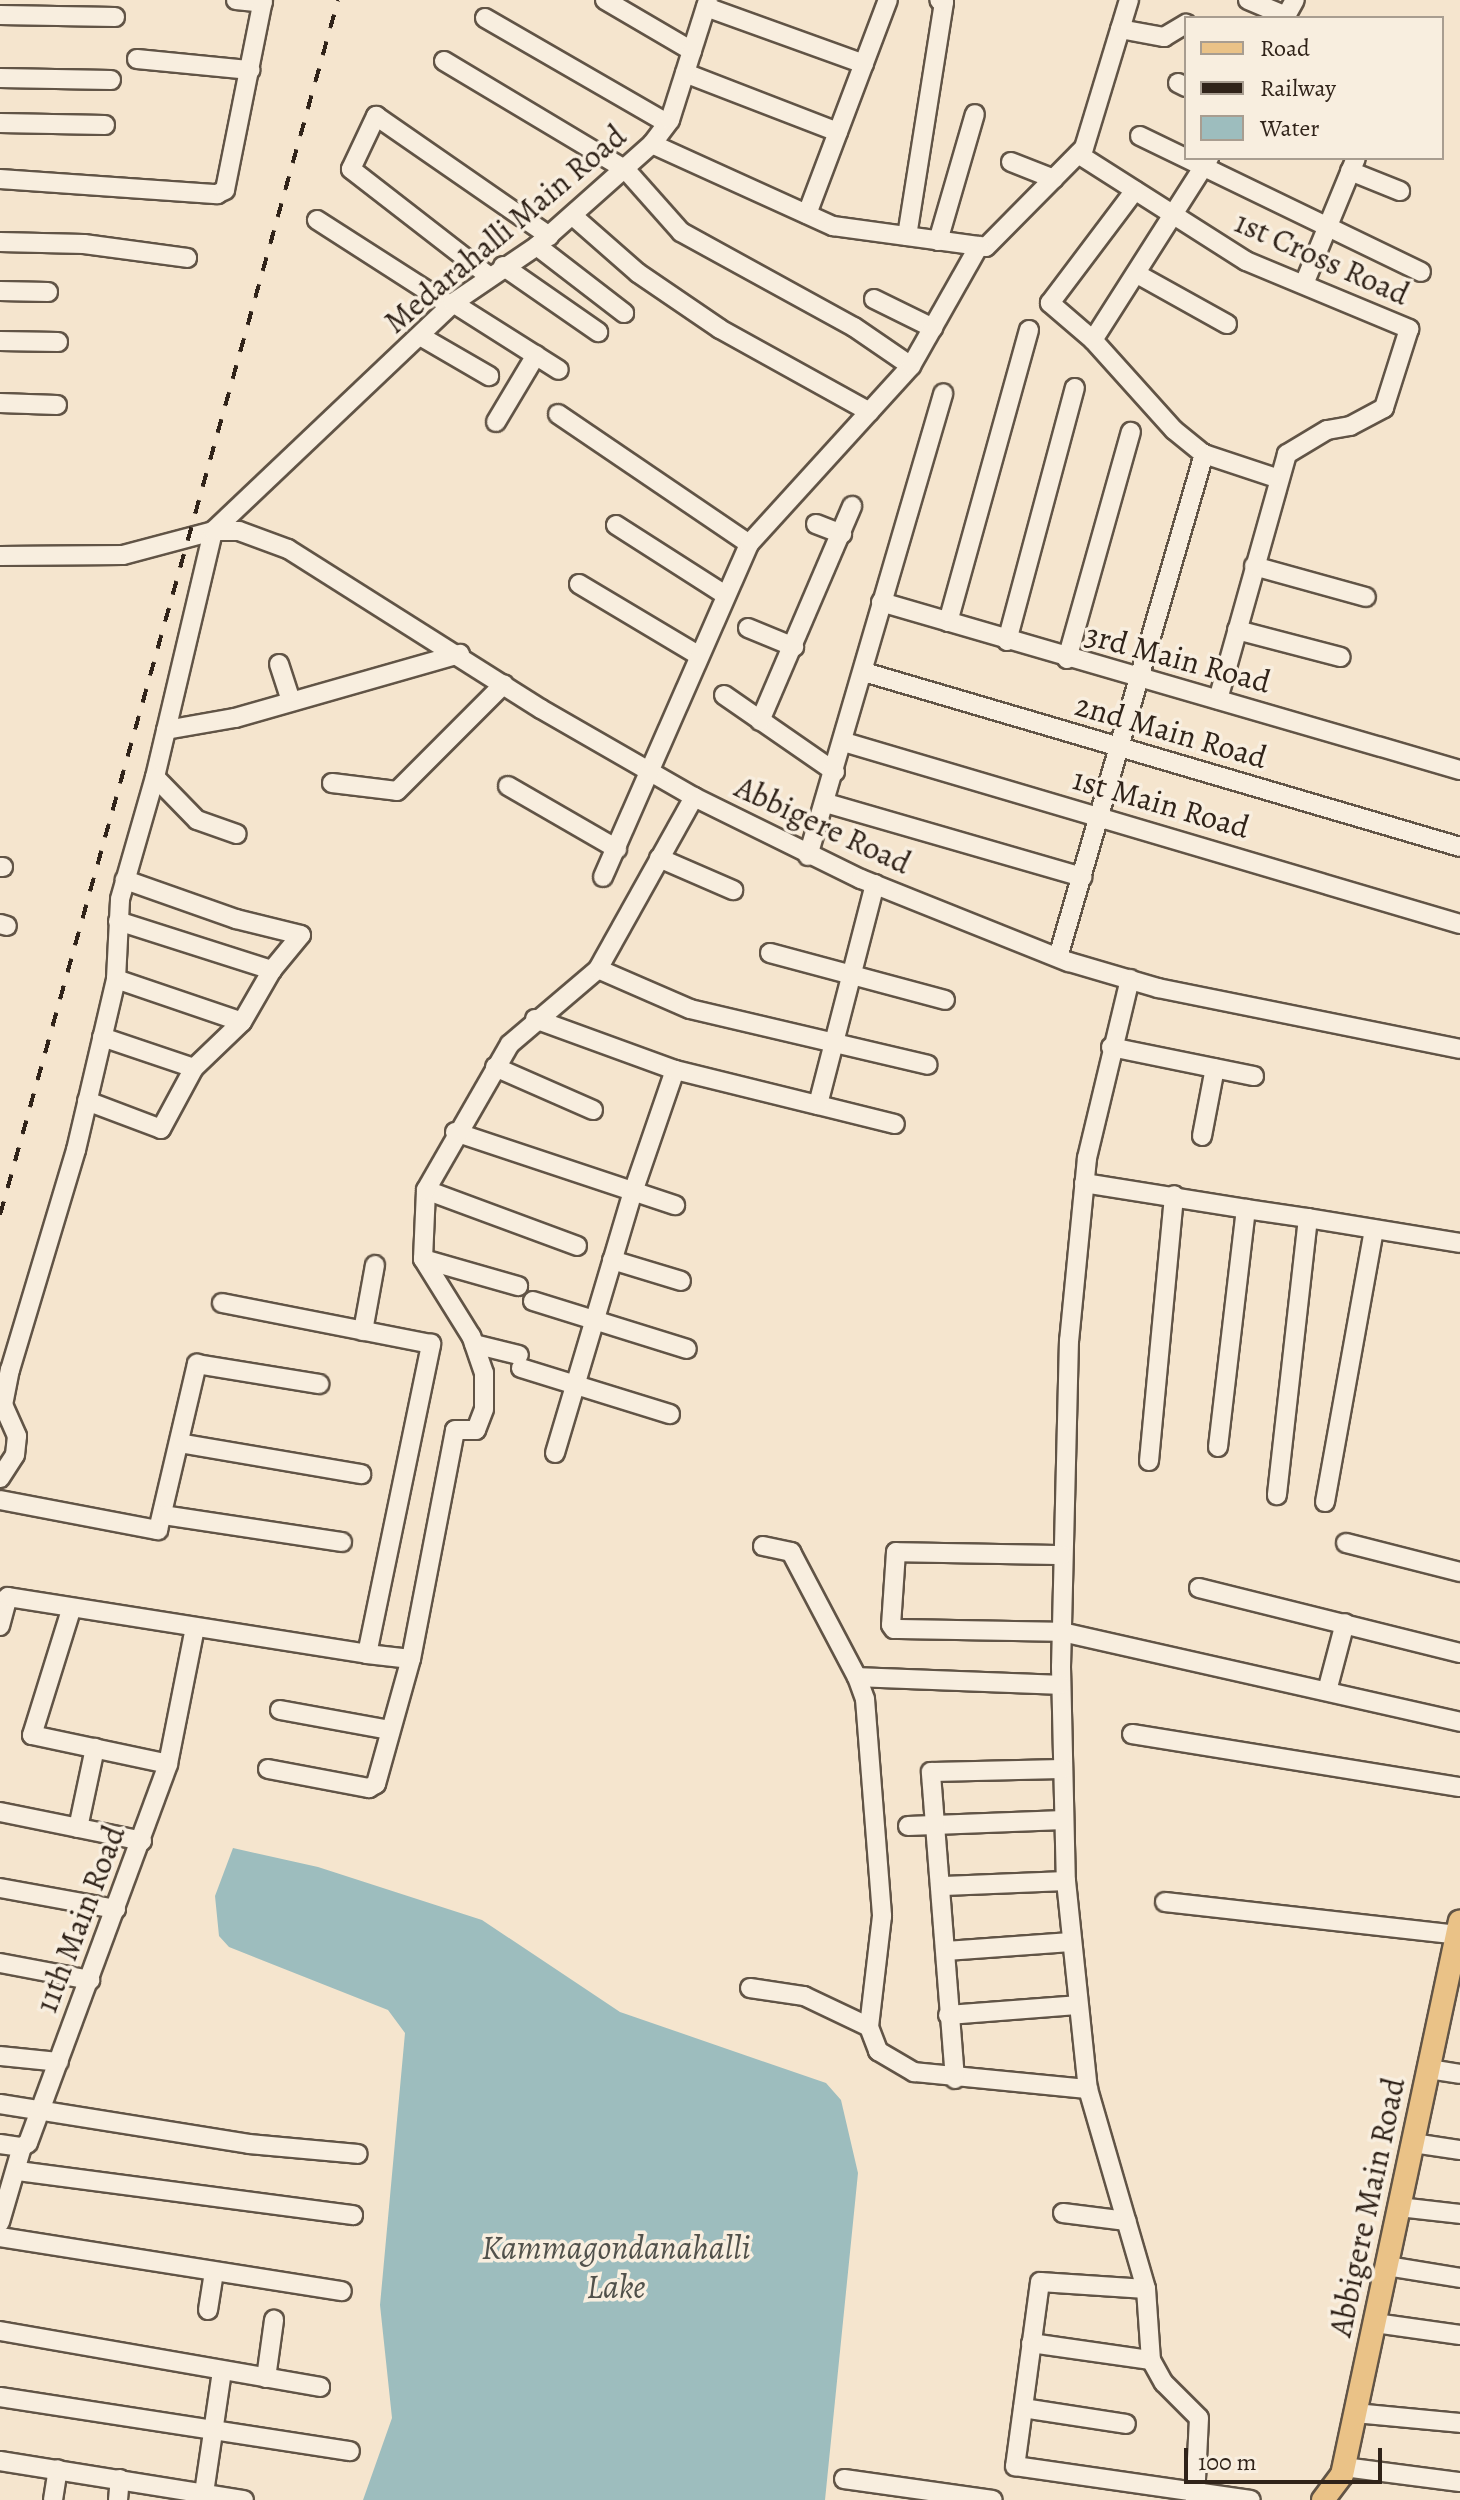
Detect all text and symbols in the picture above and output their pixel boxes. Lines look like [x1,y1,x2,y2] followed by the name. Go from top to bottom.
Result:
[1184,16,1444,160] legend
[1260,32,1310,64] text: Road
[1260,72,1336,104] text: Railway
[1260,112,1320,144] text: Water
[376,117,634,341] street label: Medarahalli Main Road
[1229,203,1415,313] street label: 1st Cross Road
[1081,615,1275,701] street label: 3rd Main Road
[1071,685,1271,777] street label: 2nd Main Road
[1068,759,1254,847] street label: 1st Main Road
[729,768,917,882] street label: Abbigere Road
[27,1820,133,2018] street label: 11th Main Road
[1321,2074,1413,2340] street label: Abbigere Main Road
[482,2227,750,2306] water label: Kammagondanahalli Lake
[1188,2432,1386,2482] scale bar
[1198,2446,1257,2478] text: 100 m

